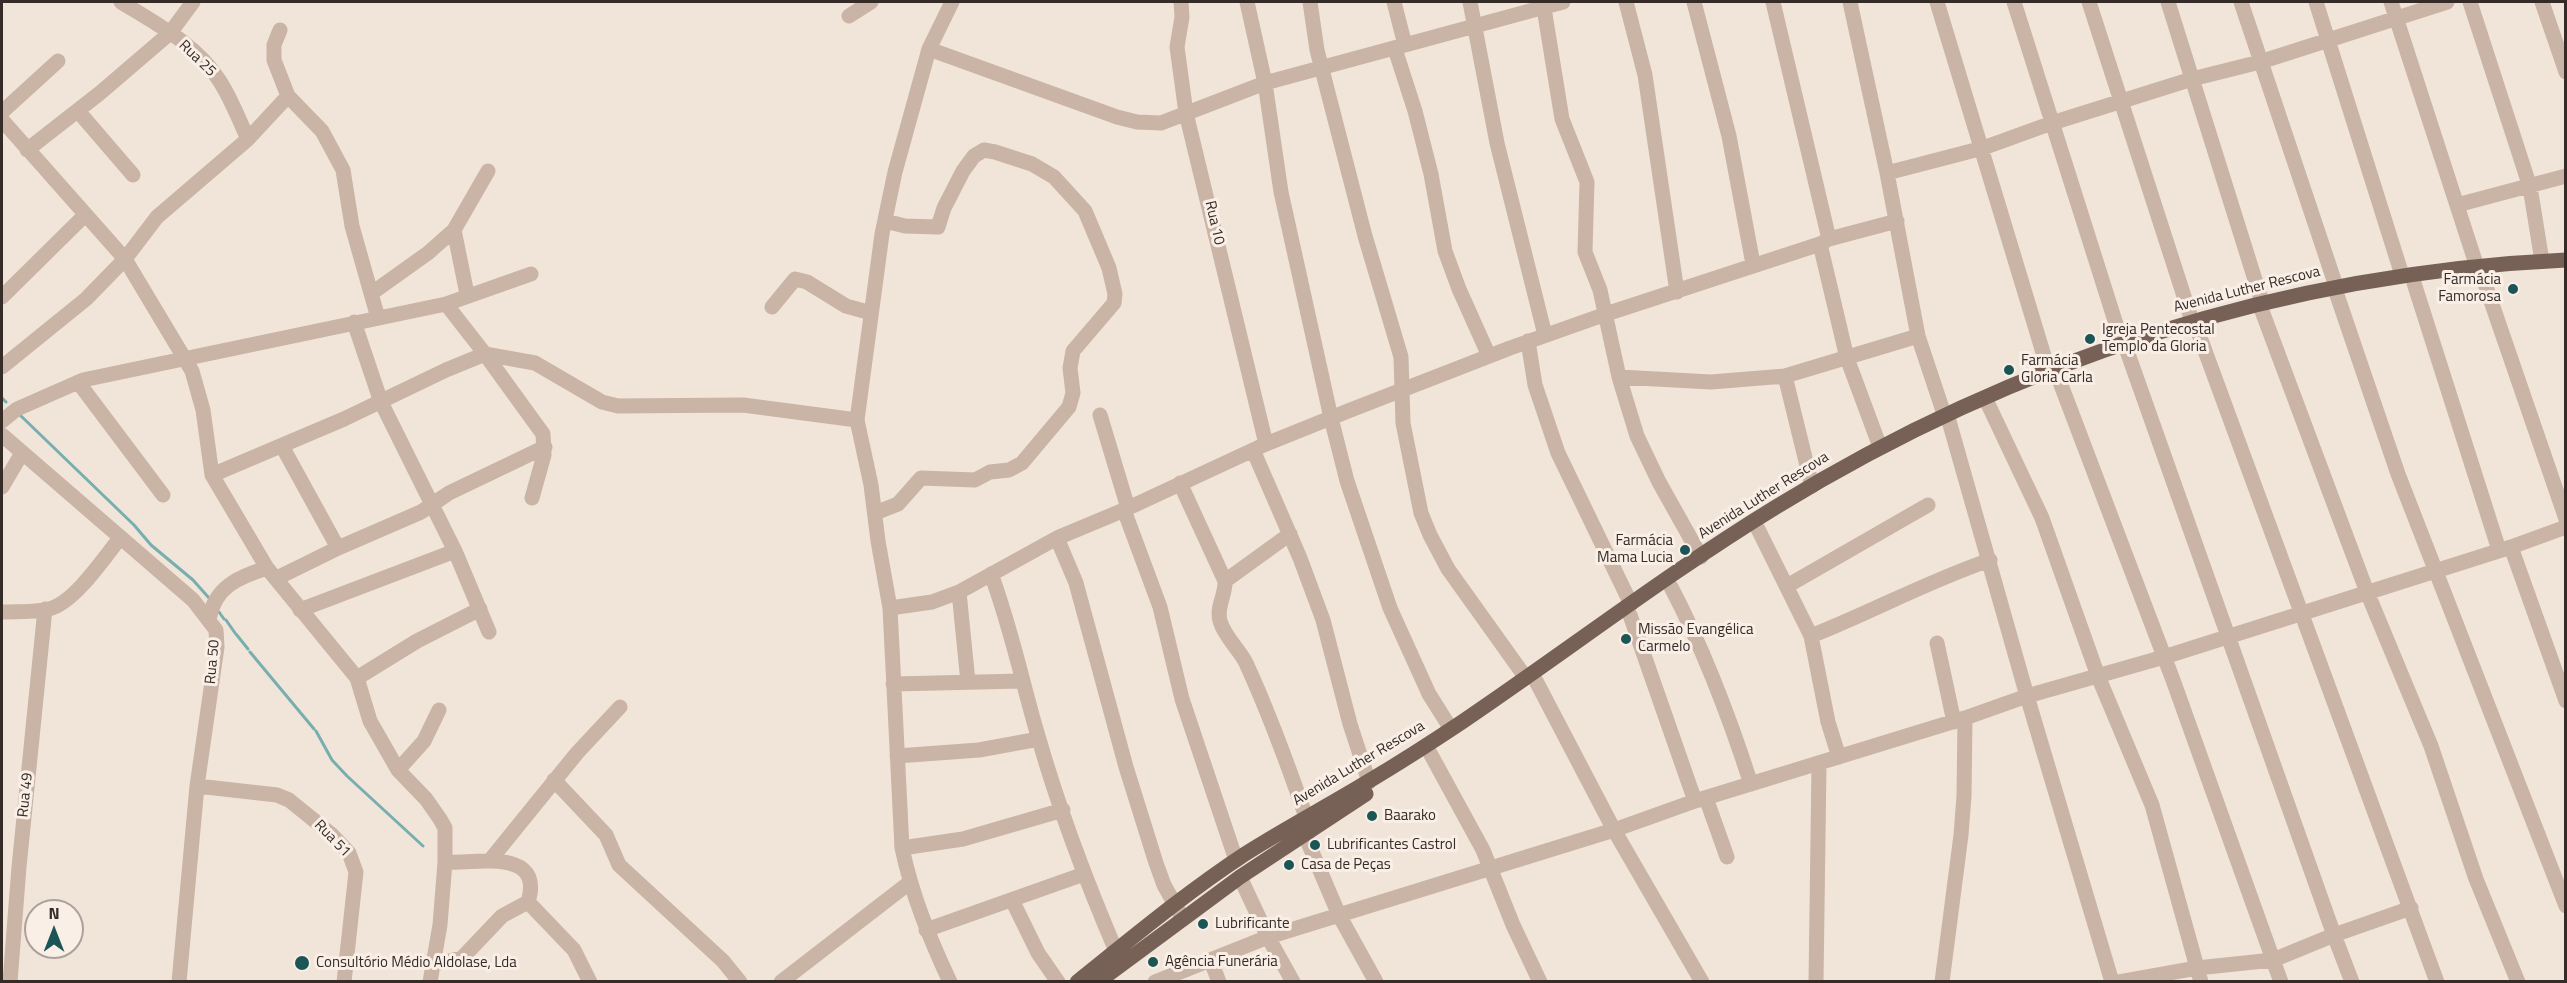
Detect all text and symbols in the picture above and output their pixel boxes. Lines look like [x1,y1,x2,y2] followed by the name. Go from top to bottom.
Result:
[175,37,219,81] street label: Rua 25
[1200,199,1228,247] street label: Rua 10
[2172,263,2322,317] street label: Avenida Luther Rescova
[2438,271,2501,306] place label: Farmácia Famorosa
[2506,282,2520,296] marker: Farmácia Famorosa
[2102,321,2215,356] place label: Igreja Pentecostal Templo da Gloria
[2083,332,2097,346] marker: Igreja Pentecostal Templo da Gloria
[2021,352,2093,387] place label: Farmácia Gloria Carla
[2002,363,2016,377] marker: Farmácia Gloria Carla
[1695,449,1833,543] street label: Avenida Luther Rescova
[1597,532,1673,567] place label: Farmácia Mama Lucia
[1678,543,1692,557] marker: Farmácia Mama Lucia
[1638,621,1753,656] place label: Missão Evangélica Carmelo
[1619,632,1633,646] marker: Missão Evangélica Carmelo
[202,639,224,685] street label: Rua 50
[1290,718,1428,810] street label: Avenida Luther Rescova
[15,772,37,818] street label: Rua 49
[1384,807,1436,825] place label: Baarako
[1365,809,1379,823] marker: Baarako
[310,817,354,861] street label: Rua 51
[1327,836,1456,854] place label: Lubrificantes Castrol
[1308,838,1322,852] marker: Lubrificantes Castrol
[1301,856,1391,874] place label: Casa de Peças
[1282,858,1296,872] marker: Casa de Peças
[24,899,84,959] north arrow
[48,901,60,925] text: N
[1215,915,1290,933] place label: Lubrificante
[1196,917,1210,931] marker: Lubrificante
[1165,953,1278,971] place label: Agência Funerária
[293,954,311,972] marker: Consultório Médio Aldolase, Lda
[316,954,517,972] place label: Consultório Médio Aldolase, Lda
[1146,955,1160,969] marker: Agência Funerária

